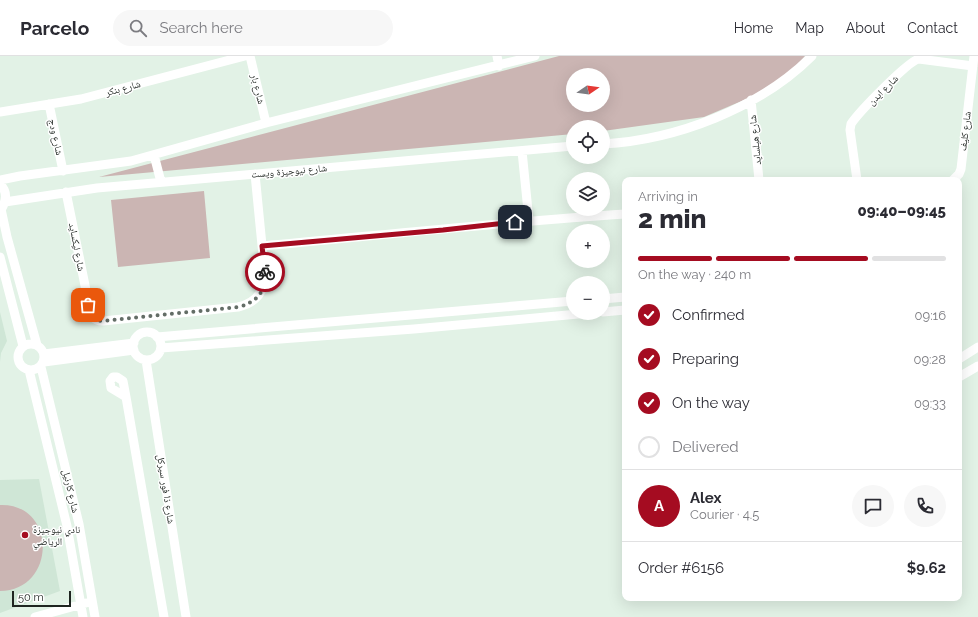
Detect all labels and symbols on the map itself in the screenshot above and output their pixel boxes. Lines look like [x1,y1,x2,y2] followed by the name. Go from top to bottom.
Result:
[566,68,610,112] north arrow
[248,72,267,106] street label: شارع بار
[866,72,901,108] street label: شارع ايدن
[103,78,142,99] street label: شارع بنكر
[957,110,974,152] street label: شارع كليف
[747,114,764,165] street label: شارع هيلسايد
[46,118,65,157] street label: شارع ودج
[251,162,328,181] street label: شارع نيوجيزة ويست
[498,205,532,239] pin
[66,222,87,273] street label: شارع ليكسايد
[245,252,285,292] courier
[71,288,105,322] pin
[154,453,177,525] street label: شارع ذا فور سيركل
[60,468,81,514] street label: شارع كارنيل
[33,524,81,549] place label: نادي نيوجيزة الرياضي
[20,530,30,540] marker: نادي نيوجيزة الرياضي
[12,589,71,608] scale bar

